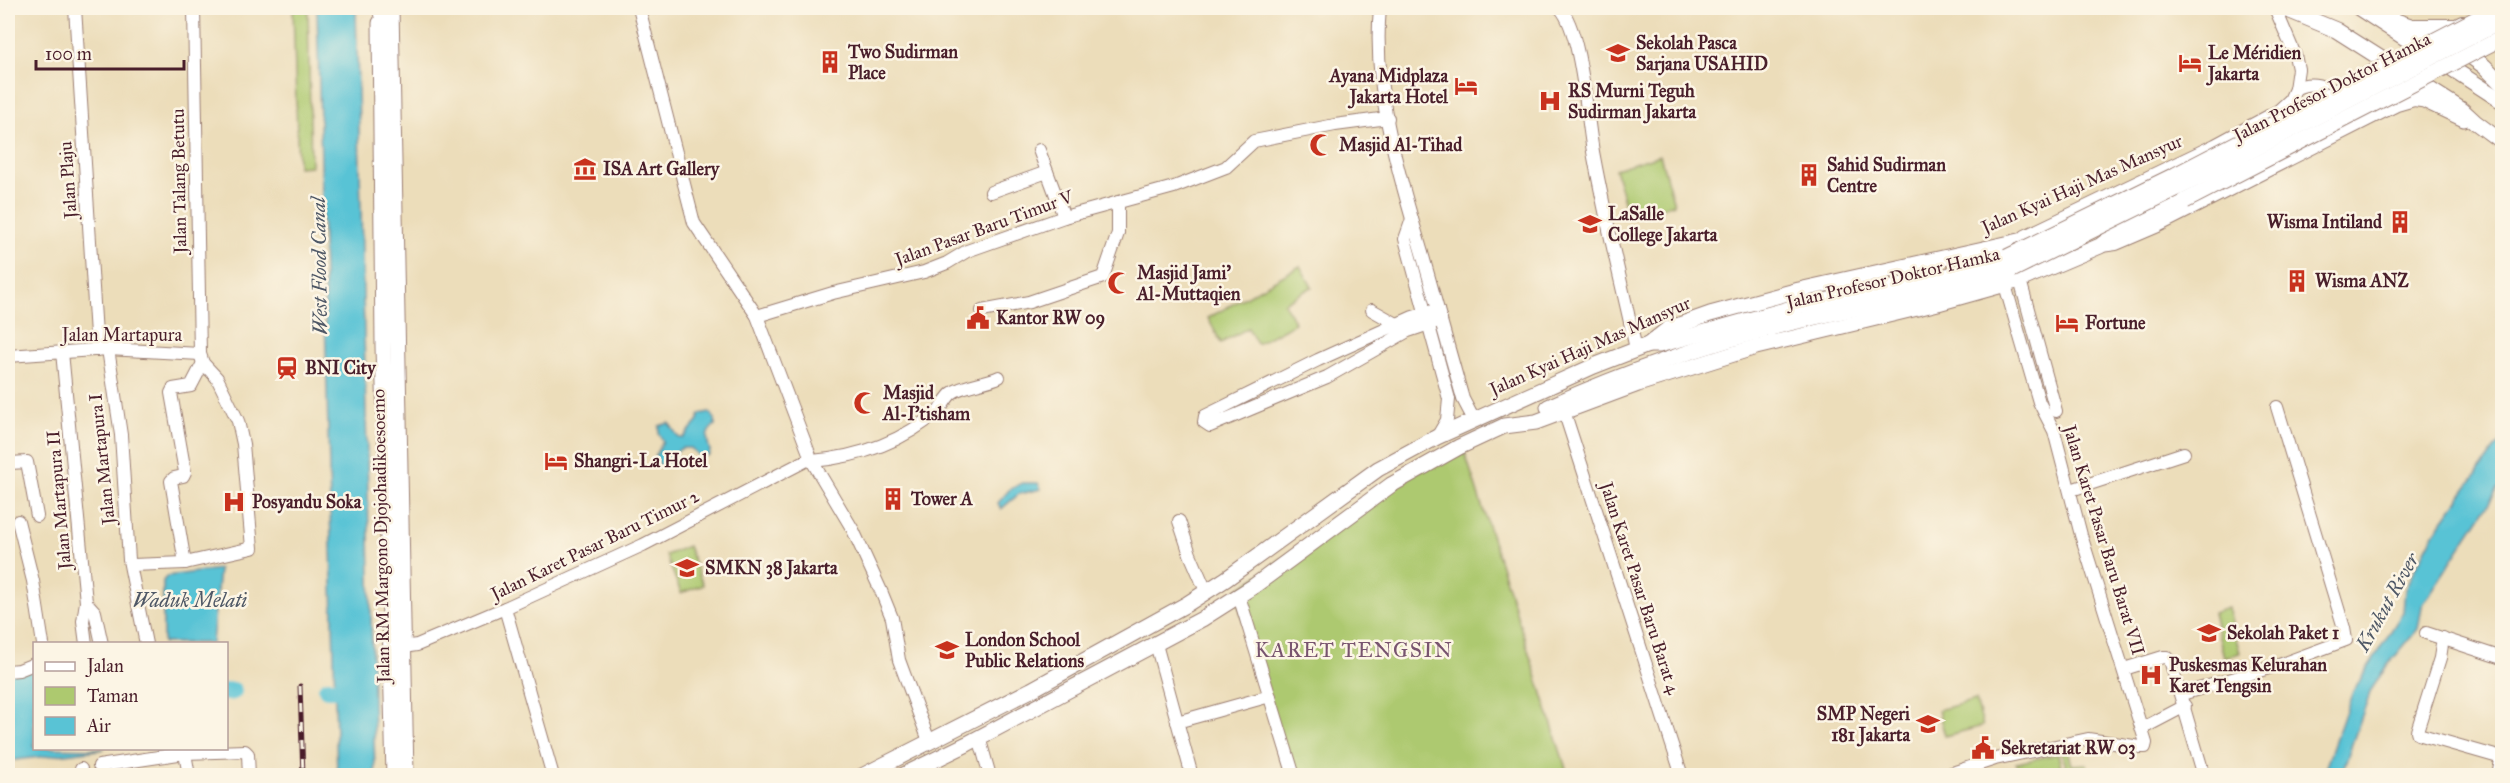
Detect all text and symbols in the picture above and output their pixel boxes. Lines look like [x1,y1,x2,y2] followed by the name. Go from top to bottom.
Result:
[2228,27,2435,148] street label: Jalan Profesor Doktor Hamka
[1636,32,1768,76] place label: Sekolah Pasca Sarjana USAHID
[36,33,184,71] scale bar
[1605,40,1631,66] school or university icon: Sekolah Pasca Sarjana USAHID
[847,41,958,84] place label: Two Sudirman Place
[2206,42,2302,86] place label: Le Méridien Jakarta
[45,43,92,65] text: 100 m
[817,49,843,75] building icon: Two Sudirman Place
[2177,50,2203,76] hotel icon: Le Méridien Jakarta
[1329,65,1449,109] place label: Ayana Midplaza Jakarta Hotel
[1453,73,1479,99] hotel icon: Ayana Midplaza Jakarta Hotel
[1568,80,1697,124] place label: RS Murni Teguh Sudirman Jakarta
[1537,88,1563,114] hospital icon: RS Murni Teguh Sudirman Jakarta
[167,108,192,256] street label: Jalan Talang Betutu
[1976,130,2187,240] street label: Jalan Kyai Haji Mas Mansyur
[1308,132,1334,158] mosque icon: Masjid Al-Tihad
[1339,134,1463,157] place label: Masjid Al-Tihad
[54,140,83,221] street label: Jalan Plaju
[1827,154,1946,197] place label: Sahid Sudirman Centre
[572,156,598,182] museum icon: ISA Art Gallery
[603,158,721,181] place label: ISA Art Gallery
[1796,162,1822,188] building icon: Sahid Sudirman Centre
[890,185,1078,272] street label: Jalan Pasar Baru Timur V
[306,195,332,335] water label: West Flood Canal
[1608,203,1718,247] place label: LaSalle College Jakarta
[2387,209,2413,235] building icon: Wisma Intiland
[1577,211,1603,237] school or university icon: LaSalle College Jakarta
[2267,211,2383,233] place label: Wisma Intiland
[1782,243,2002,315] street label: Jalan Profesor Doktor Hamka
[1136,262,1241,306] place label: Masjid Jami' Al-Muttaqien
[2284,268,2310,294] building icon: Wisma ANZ
[1106,270,1132,296] mosque icon: Masjid Jami' Al-Muttaqien
[2315,270,2410,292] place label: Wisma ANZ
[1484,292,1695,402] street label: Jalan Kyai Haji Mas Mansyur
[965,305,991,331] public building icon: Kantor RW 09
[996,307,1105,330] place label: Kantor RW 09
[2054,310,2080,336] hotel icon: Fortune
[2085,312,2146,334] place label: Fortune
[60,324,183,347] street label: Jalan Martapura
[274,355,300,381] station icon: BNI City
[305,357,377,380] place label: BNI City
[882,382,971,425] place label: Masjid Al-I'tisham
[367,389,396,685] street label: Jalan RM Margono Djojohadikoesoemo
[852,390,878,416] mosque icon: Masjid Al-I'tisham
[84,392,121,528] street label: Jalan Martapura I
[2057,420,2150,658] street label: Jalan Karet Pasar Baru Barat VII
[42,429,77,573] street label: Jalan Martapura II
[543,448,569,474] hotel icon: Shangri-La Hotel
[574,450,708,473] place label: Shangri-La Hotel
[1594,477,1685,698] street label: Jalan Karet Pasar Baru Barat 4
[486,485,703,607] street label: Jalan Karet Pasar Baru Timur 2
[880,486,906,512] building icon: Tower A
[910,488,974,510] place label: Tower A
[221,489,247,515] hospital icon: Posyandu Soka
[252,491,362,514] place label: Posyandu Soka
[2350,547,2425,656] water label: Krukut River
[674,555,700,581] school or university icon: SMKN 38 Jakarta
[705,557,838,580] place label: SMKN 38 Jakarta
[133,588,247,612] water label: Waduk Melati
[2196,620,2222,646] school or university icon: Sekolah Paket 1
[2227,622,2339,644] place label: Sekolah Paket 1
[965,629,1084,672] place label: London School Public Relations
[934,637,960,663] school or university icon: London School Public Relations
[1255,637,1453,663] district label: KARET TENGSIN
[33,642,228,750] legend
[2169,654,2327,698] place label: Puskesmas Kelurahan Karet Tengsin
[85,655,124,678] text: Jalan
[2138,662,2164,688] hospital icon: Puskesmas Kelurahan Karet Tengsin
[87,685,139,707] text: Taman
[1817,703,1911,747] place label: SMP Negeri 181 Jakarta
[1915,711,1941,737] school or university icon: SMP Negeri 181 Jakarta
[86,715,111,737] text: Air
[1970,735,1996,761] public building icon: Sekretariat RW 03
[2001,737,2135,760] place label: Sekretariat RW 03

